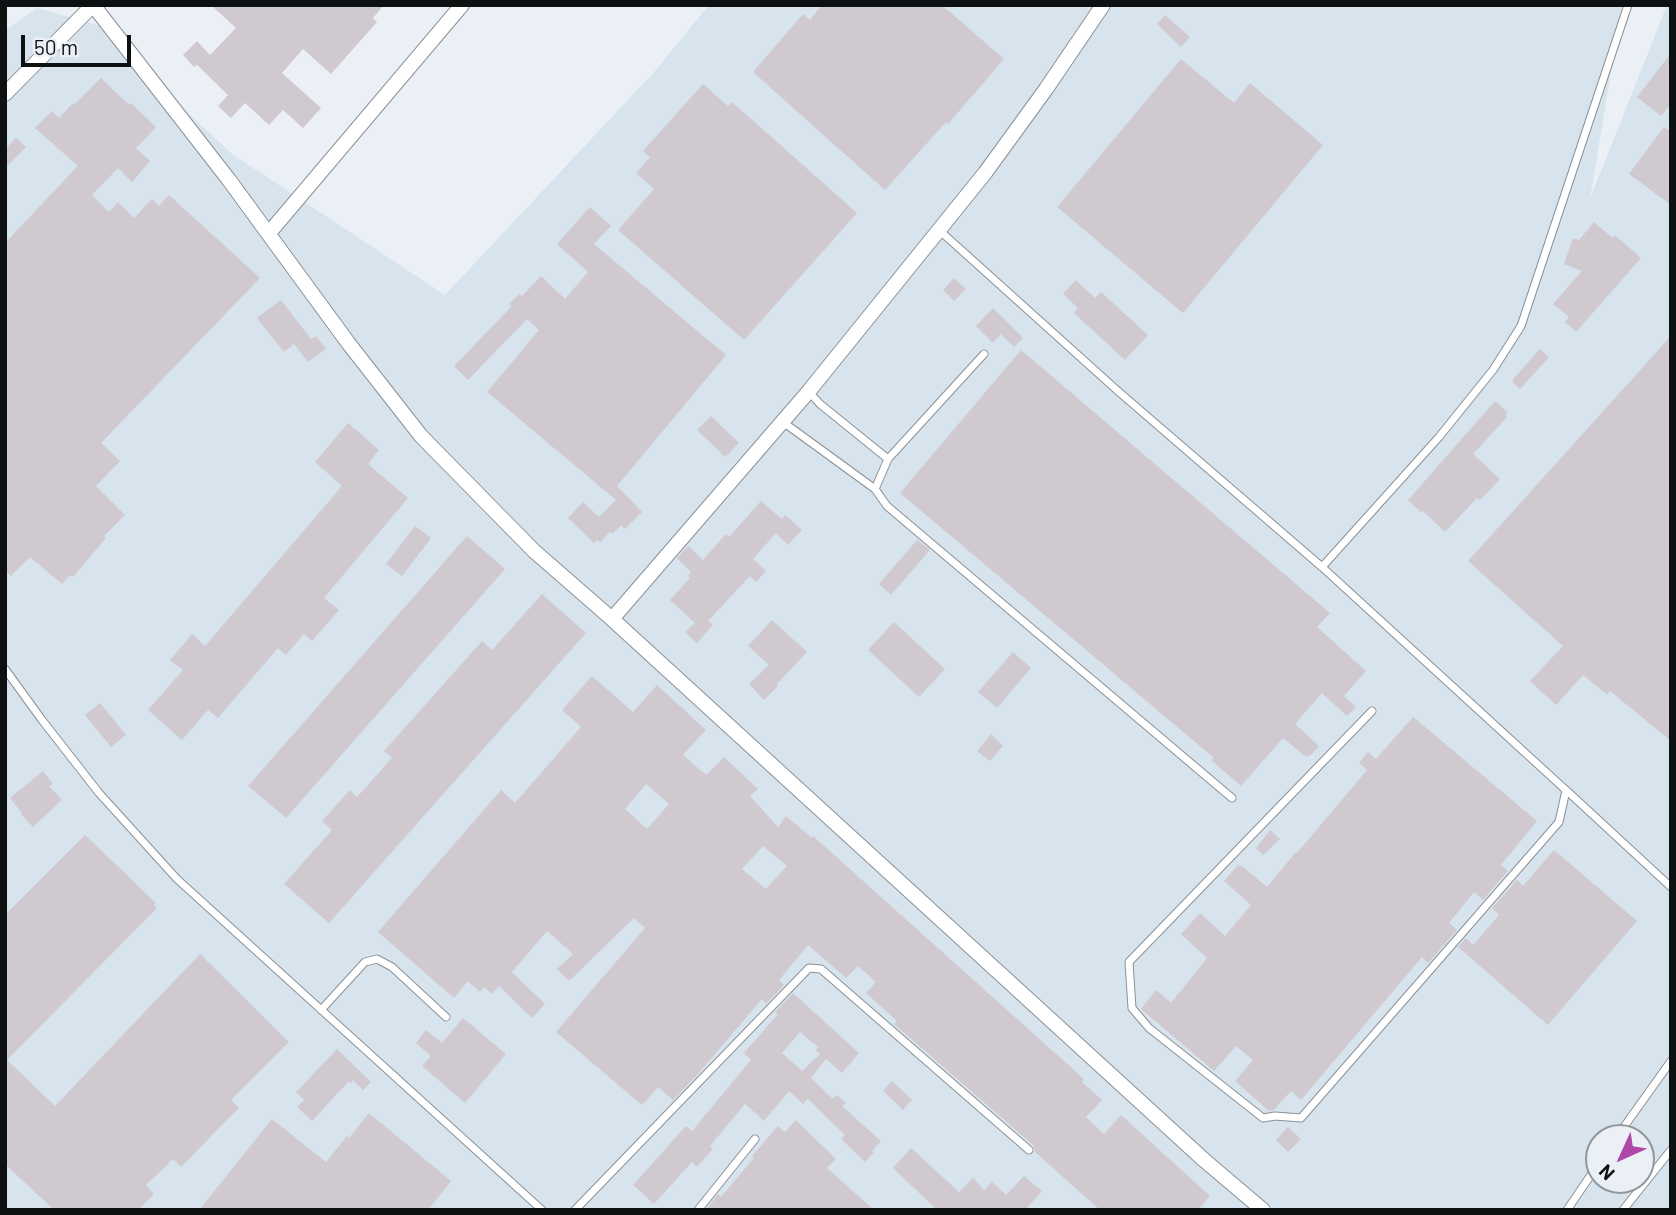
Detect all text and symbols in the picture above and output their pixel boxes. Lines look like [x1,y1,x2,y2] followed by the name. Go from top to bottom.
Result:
[24,21,135,65] scale bar
[34,34,78,59] text: 50 m
[1585,1124,1655,1194] north arrow
[1594,1160,1619,1185] text: N

